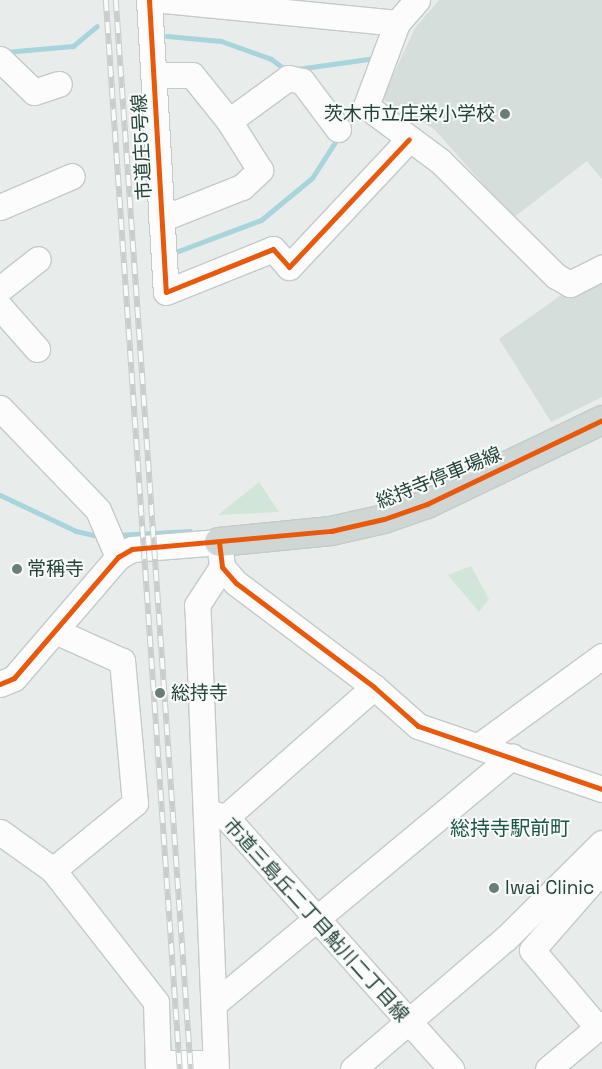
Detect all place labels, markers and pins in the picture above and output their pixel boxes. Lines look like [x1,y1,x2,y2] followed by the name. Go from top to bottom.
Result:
[324,103,495,125] place label: 茨木市立庄栄小学校
[499,108,511,120] marker: 茨木市立庄栄小学校
[27,558,84,580] place label: 常稱寺
[11,563,23,575] marker: 常稱寺
[171,682,228,704] place label: 総持寺
[153,686,167,700] marker: 総持寺
[505,877,594,899] place label: Iwai Clinic
[487,881,501,895] marker: Iwai Clinic

